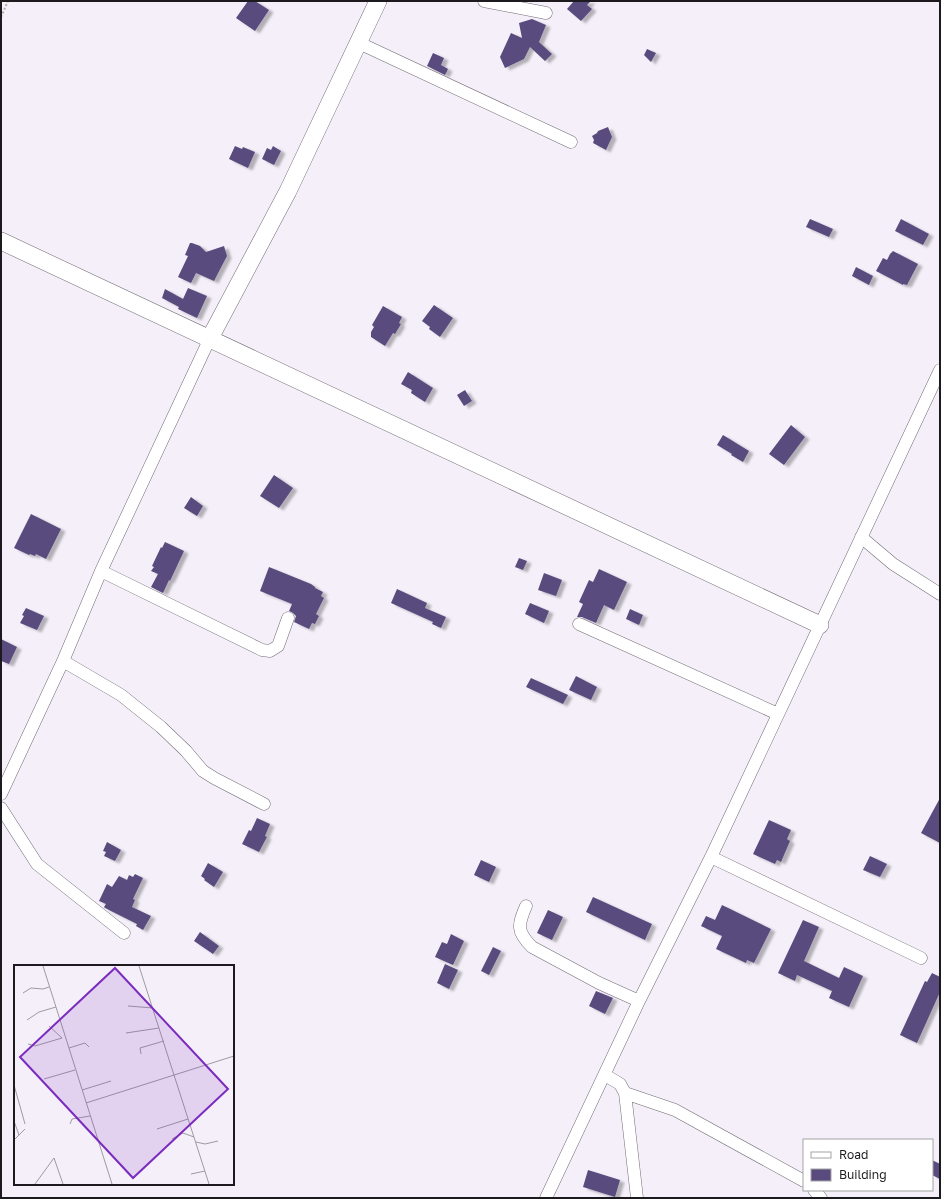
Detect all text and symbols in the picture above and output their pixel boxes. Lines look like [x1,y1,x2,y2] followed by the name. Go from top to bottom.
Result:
[14,965,234,1185] inset map
[803,1139,933,1191] legend
[839,1147,868,1162] text: Road
[839,1167,887,1182] text: Building

